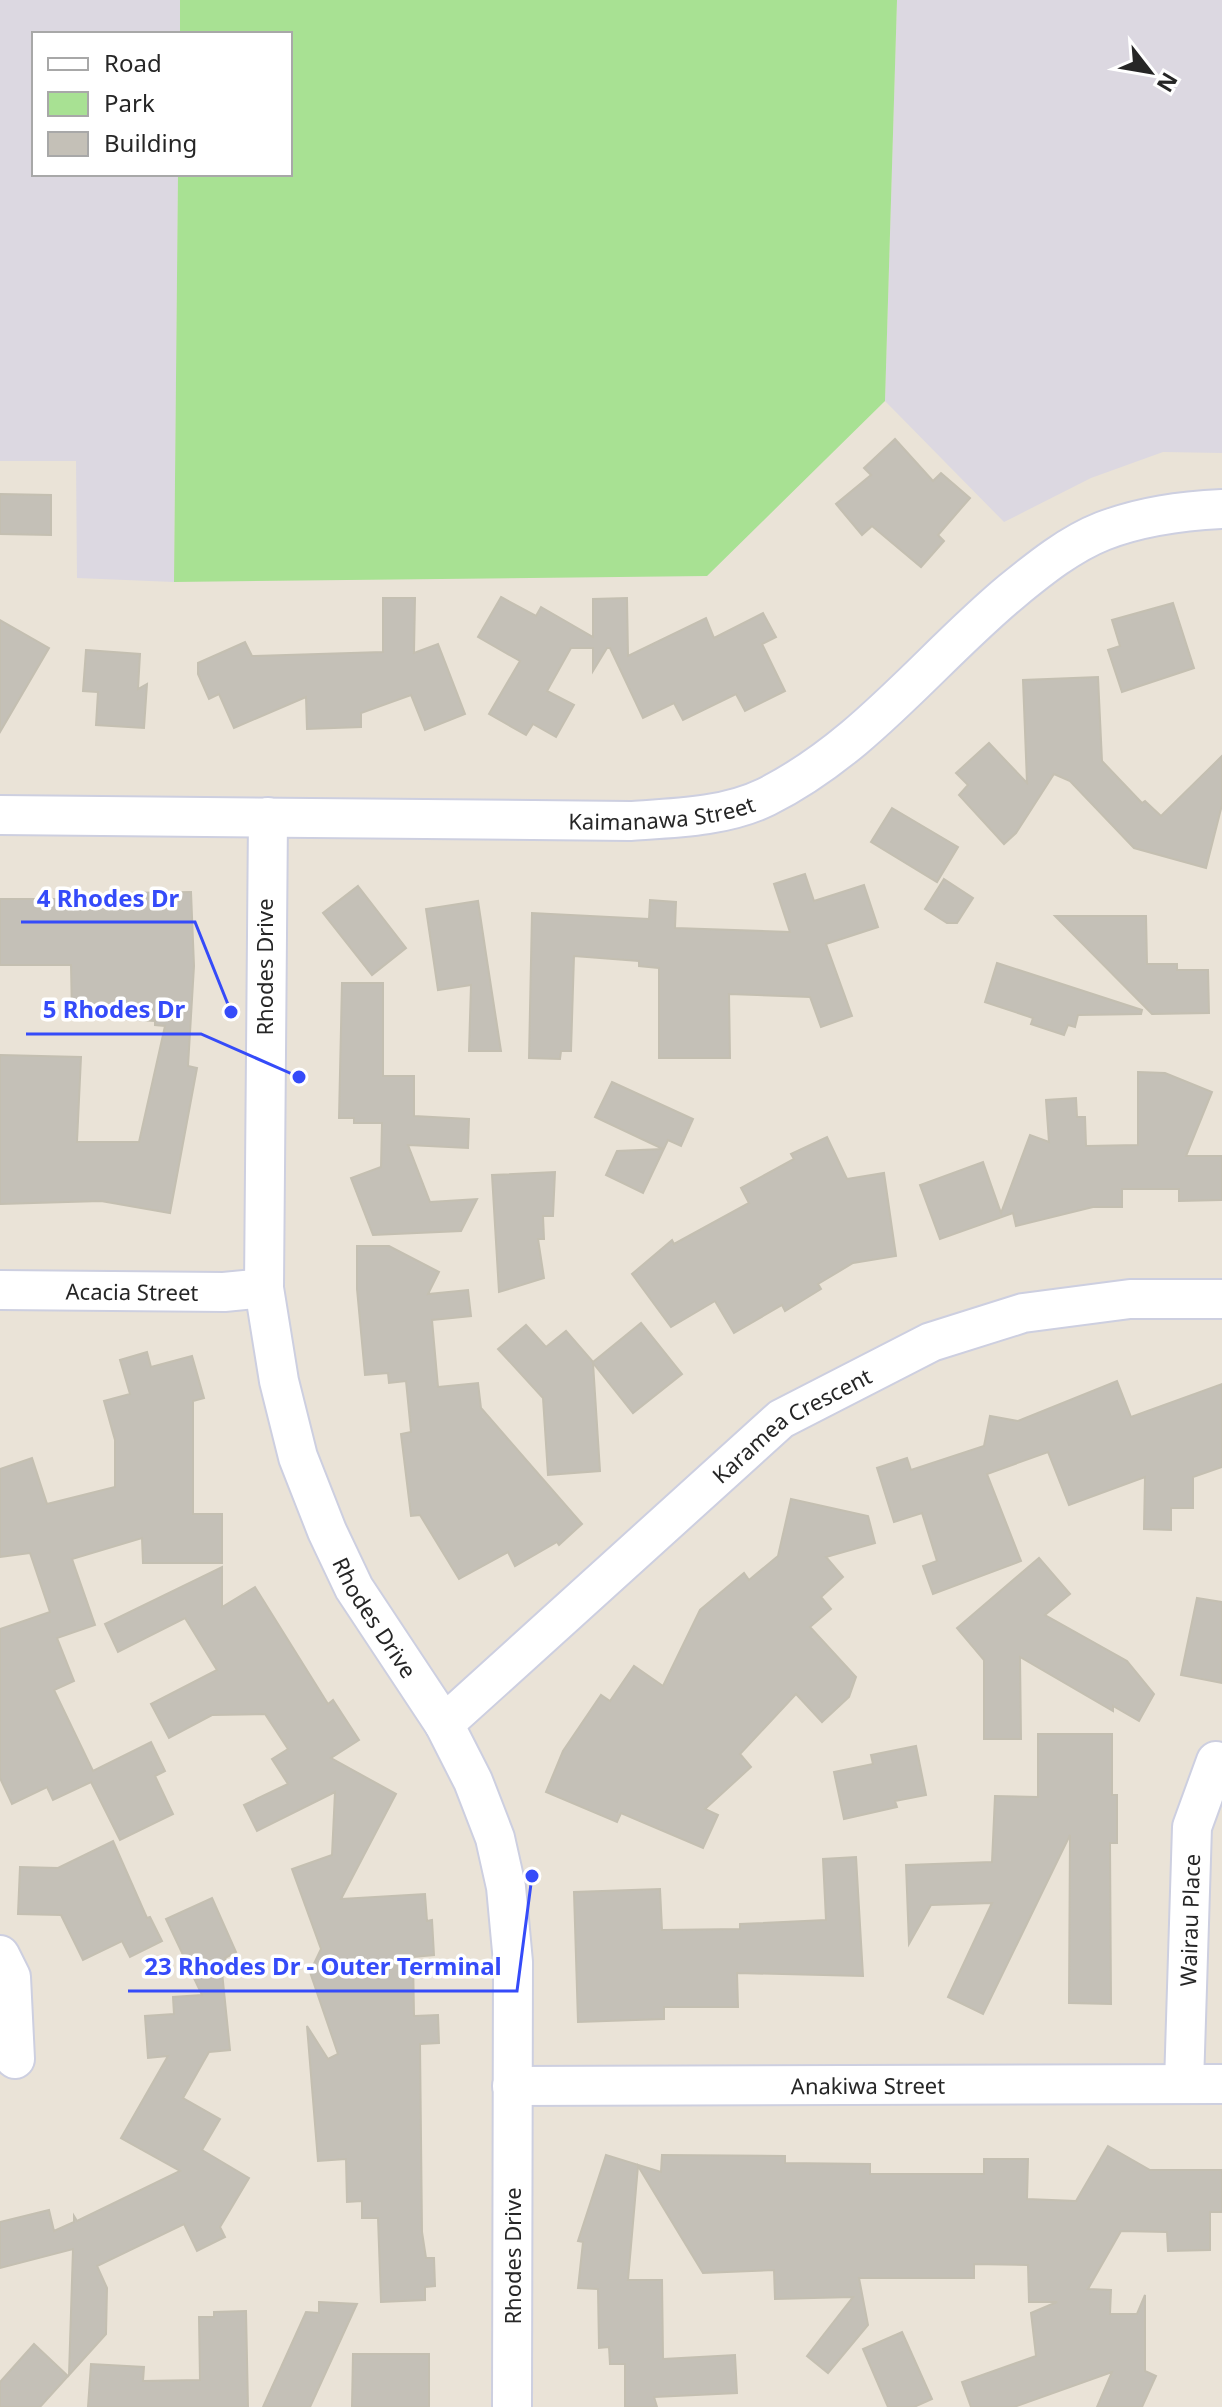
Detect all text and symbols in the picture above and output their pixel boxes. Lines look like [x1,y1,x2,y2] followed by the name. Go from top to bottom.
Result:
[32,32,292,176] legend
[1110,32,1190,112] north arrow
[104,46,162,79] text: Road
[1151,67,1185,98] text: N
[104,86,155,119] text: Park
[104,126,197,159] text: Building
[568,788,759,836] street label: Kaimanawa Street
[21,874,195,922] callout: 4 Rhodes Dr
[37,881,179,914] text: 4 Rhodes Dr
[249,898,279,1036] street label: Rhodes Drive
[26,986,201,1034] callout: 5 Rhodes Dr
[43,992,185,1025] text: 5 Rhodes Dr
[65,1276,199,1307] street label: Acacia Street
[705,1360,876,1490] street label: Karamea Crescent
[326,1552,424,1683] street label: Rhodes Drive
[1172,1853,1206,1987] street label: Wairau Place
[128,1943,517,1991] callout: 23 Rhodes Dr - Outer Terminal
[144,1949,502,1982] text: 23 Rhodes Dr - Outer Terminal
[791,2070,945,2100] street label: Anakiwa Street
[497,2187,527,2325] street label: Rhodes Drive

